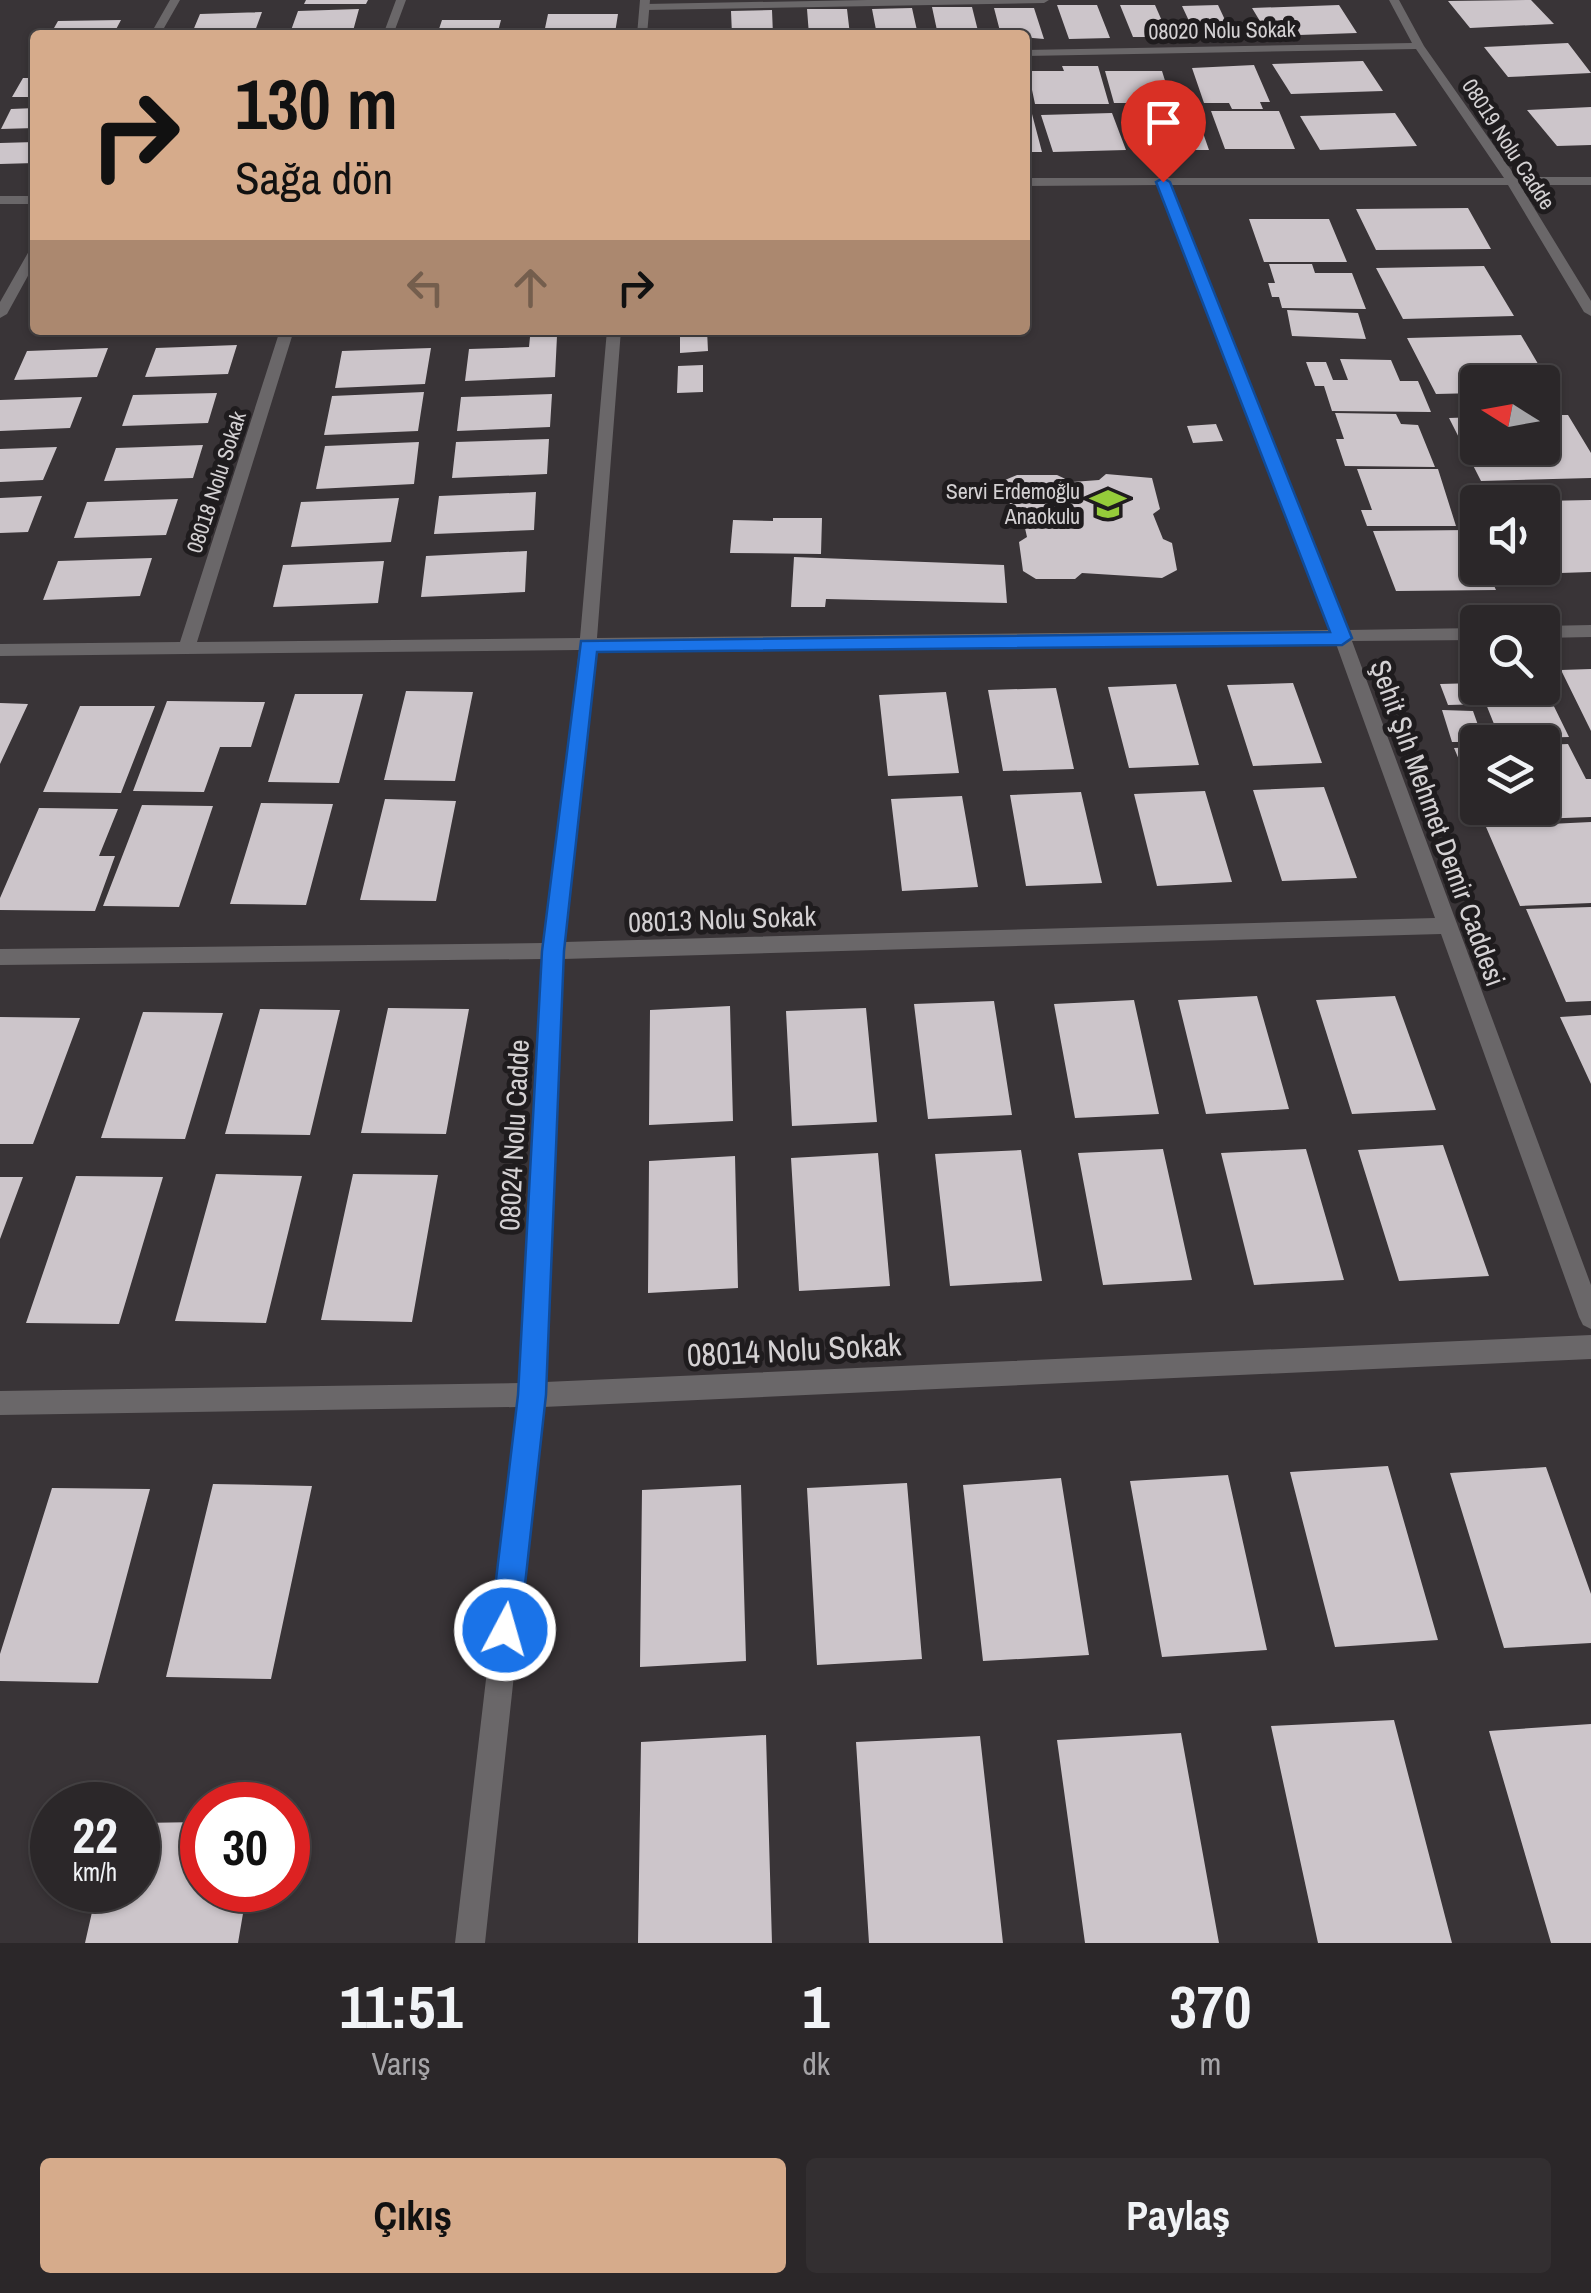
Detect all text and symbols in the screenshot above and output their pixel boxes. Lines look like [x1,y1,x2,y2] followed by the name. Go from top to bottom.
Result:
[1148,14,1297,46] street label: 08020 Nolu Sokak
[235,57,398,151] text: 130 m
[70,70,200,200] icon: right
[1455,73,1563,215] street label: 08019 Nolu Cadde
[1121,80,1206,183] pin
[1136,95,1191,150] icon: arrive
[235,147,393,208] text: Sağa dön
[398,260,453,315] icon: left
[503,260,558,315] icon: ahead
[608,260,663,315] icon: right
[1460,365,1560,465] north arrow
[1460,365,1560,825] map controls
[179,406,253,557] street label: 08018 Nolu Sokak
[946,476,1080,531] place label: Servi Erdemoğlu Anaokulu
[1089,485,1127,523] school or university icon: Servi Erdemoğlu Anaokulu
[1460,485,1560,585] button: sound
[1460,605,1560,705] button: search
[1361,655,1515,991] street label: Şehit Şıh Mehmet Demir Caddesi
[1460,725,1560,825] button: layers
[628,897,817,941] street label: 08013 Nolu Sokak
[490,1038,538,1232] street label: 08024 Nolu Cadde
[686,1322,903,1377] street label: 08014 Nolu Sokak
[453,1578,557,1682] position arrow
[180,1782,310,1912] speed limit sign: 30
[72,1801,118,1869] text: 22
[73,1855,117,1889] text: km/h
[340,1966,463,2047] text: 11:51
[802,1966,830,2047] text: 1
[1169,1966,1251,2047] text: 370
[371,2042,431,2085] text: Varış
[802,2042,830,2085] text: dk
[1200,2042,1221,2085] text: m
[40,2158,786,2273] button: Çıkış
[806,2158,1551,2273] button: Paylaş

